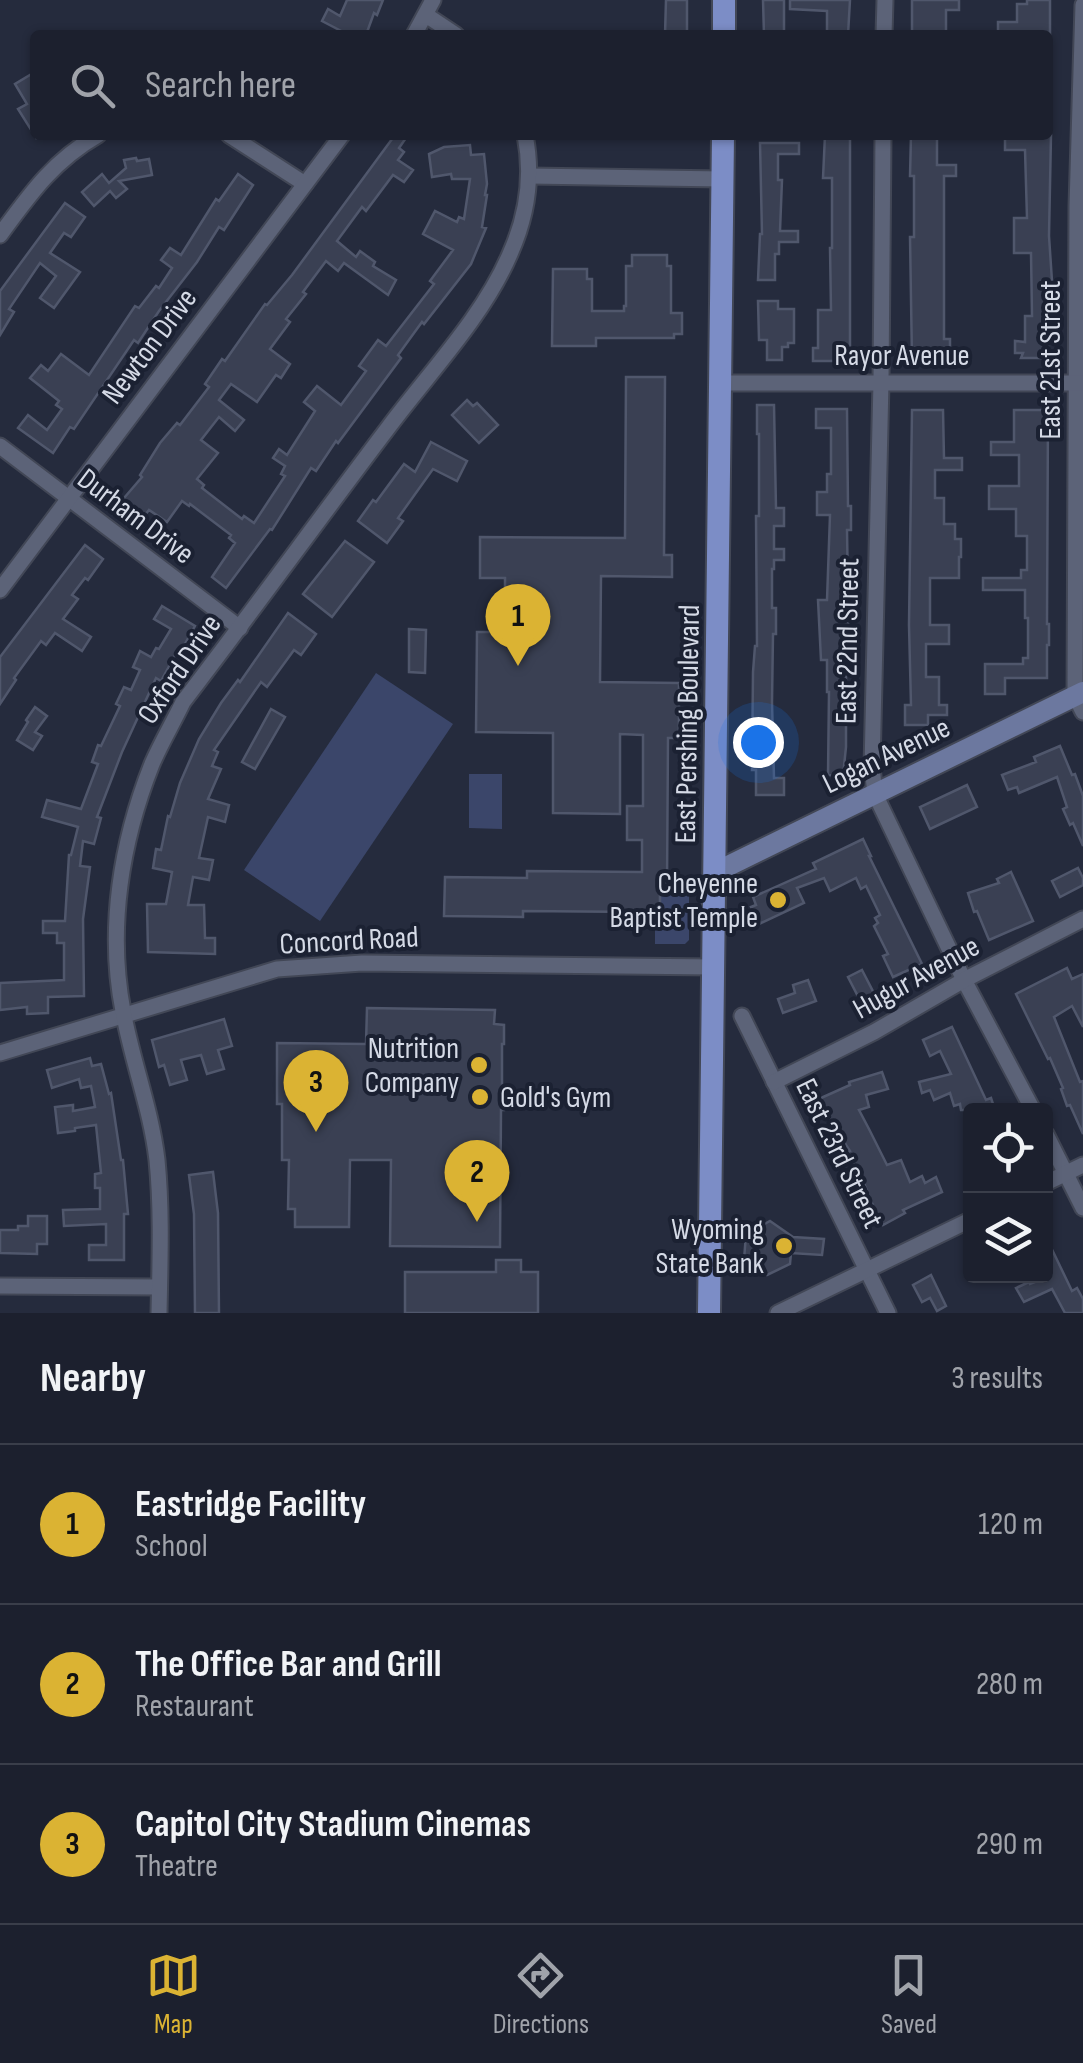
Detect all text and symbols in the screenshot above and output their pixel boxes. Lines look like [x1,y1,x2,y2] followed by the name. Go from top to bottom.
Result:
[30,30,1053,140] search box
[65,58,120,113] icon: search
[145,63,296,108] text: Search here
[1033,280,1069,440] street label: East 21st Street
[95,282,205,412] street label: Newton Drive
[834,338,970,374] street label: Rayor Avenue
[70,461,201,572] street label: Durham Drive
[829,558,867,724] street label: East 22nd Street
[486,584,550,666] pin: 1
[668,604,708,844] street label: East Pershing Boulevard
[130,608,229,731] street label: Oxford Drive
[817,710,956,802] street label: Logan Avenue
[733,717,784,768] your location
[610,866,758,936] place label: Cheyenne Baptist Temple
[767,889,789,911] marker: Cheyenne Baptist Temple
[279,919,420,963] street label: Concord Road
[847,928,986,1027] street label: Hugur Avenue
[365,1031,459,1101] place label: Nutrition Company
[284,1050,348,1132] pin: 3
[468,1054,490,1076] marker: Nutrition Company
[787,1073,891,1234] street label: East 23rd Street
[500,1080,611,1116] place label: Gold's Gym
[469,1086,491,1108] marker: Gold's Gym
[963,1103,1053,1283] map controls
[963,1103,1053,1193] button: locate
[444,1140,510,1222] pin: 2
[963,1193,1053,1283] button: layers
[656,1212,765,1282] place label: Wyoming State Bank
[773,1235,795,1257] marker: Wyoming State Bank
[40,1353,146,1404] text: Nearby
[951,1359,1043,1398] text: 3 results
[135,1482,366,1527] text: Eastridge Facility
[66,1505,79,1544] text: 1
[978,1505,1043,1544] text: 120 m
[135,1527,208,1566] text: School
[135,1642,441,1687] text: The Office Bar and Grill
[65,1665,80,1704] text: 2
[976,1665,1043,1704] text: 280 m
[135,1687,254,1726] text: Restaurant
[135,1802,531,1847] text: Capitol City Stadium Cinemas
[65,1825,80,1864] text: 3
[976,1825,1043,1864] text: 290 m
[135,1847,218,1886] text: Theatre
[146,1948,201,2041] tab: Map
[493,1948,589,2041] tab: Directions
[881,1948,937,2041] tab: Saved

